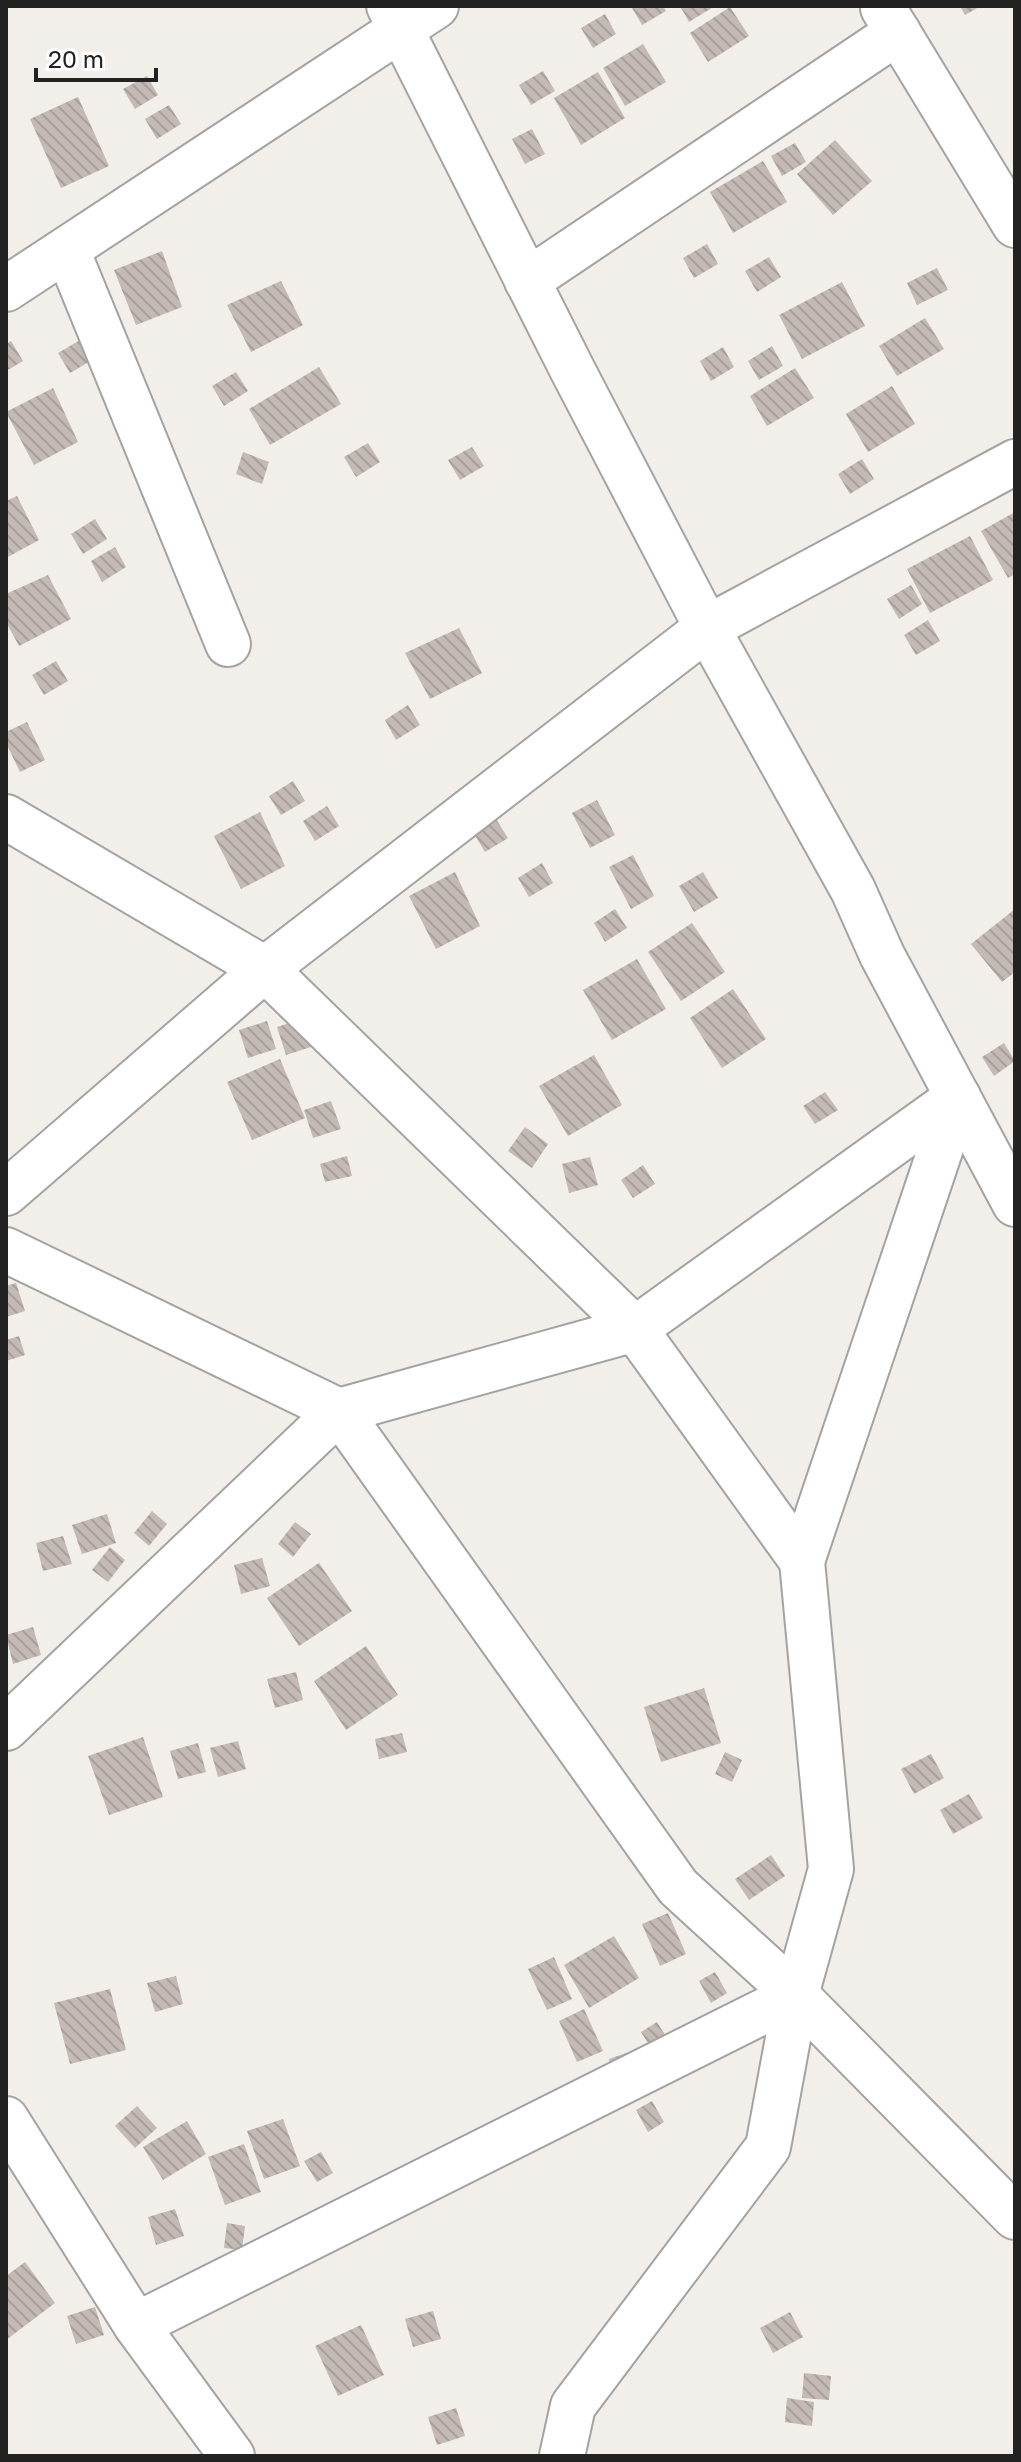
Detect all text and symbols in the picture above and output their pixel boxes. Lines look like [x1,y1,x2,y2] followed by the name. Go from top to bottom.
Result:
[36,32,156,82] scale bar
[48,44,104,73] text: 20 m

